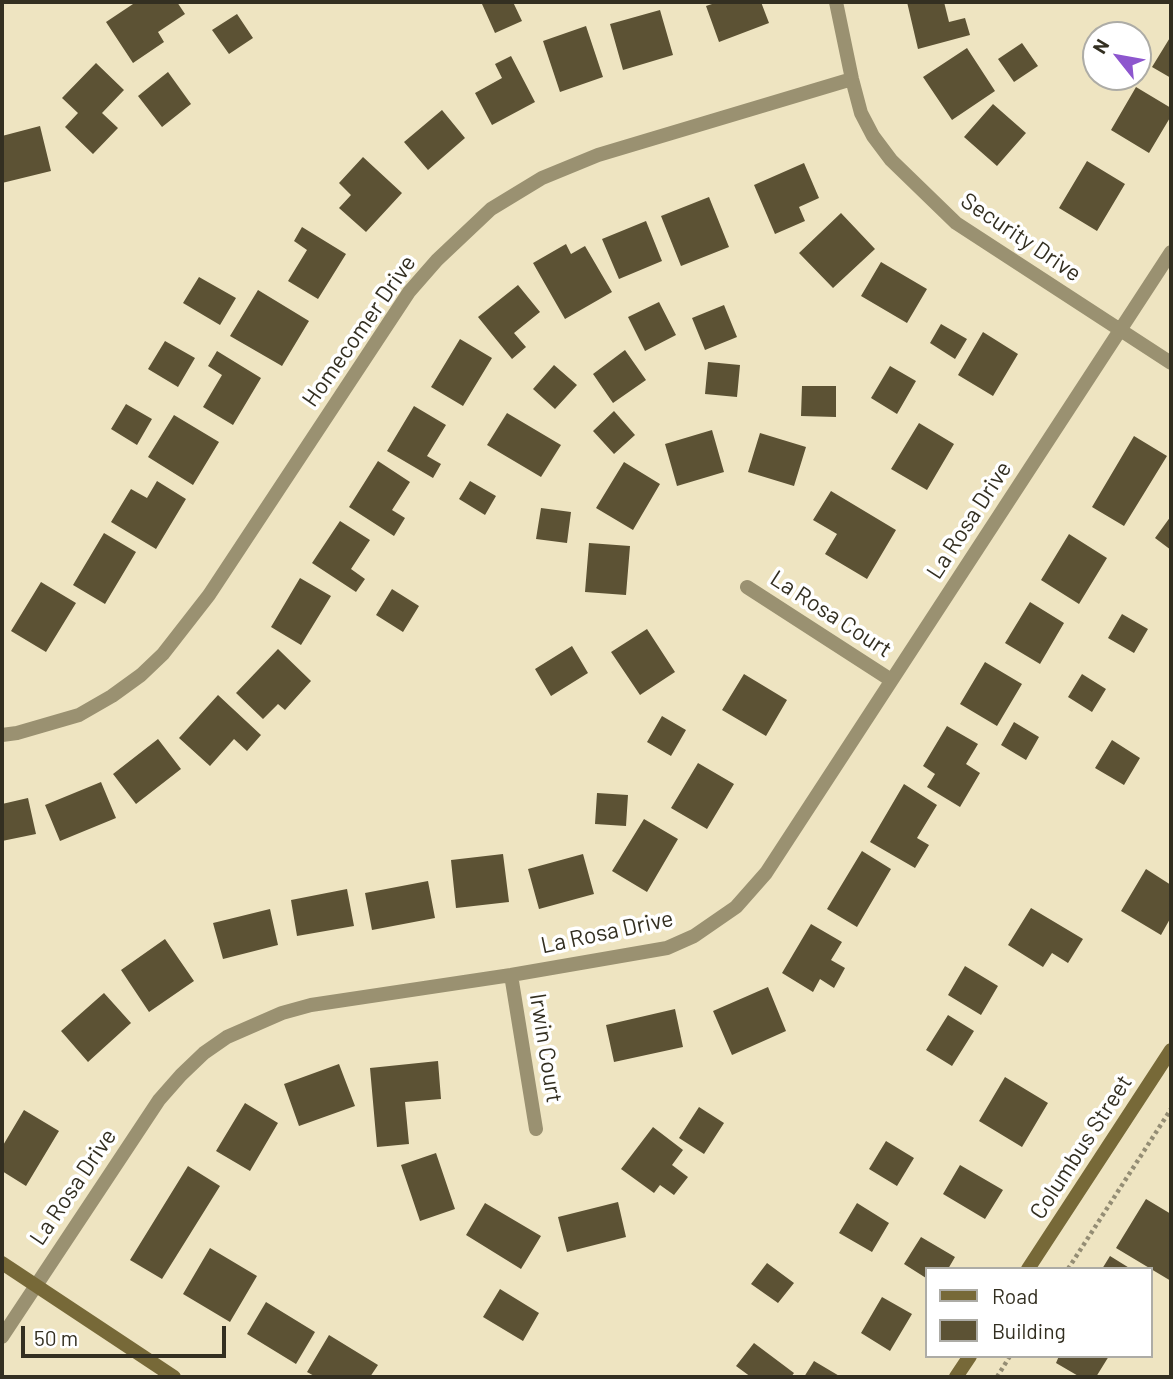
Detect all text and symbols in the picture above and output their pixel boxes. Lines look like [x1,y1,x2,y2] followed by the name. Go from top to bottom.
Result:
[1082,21,1152,91] north arrow
[1087,35,1113,57] text: N
[956,187,1086,287] street label: Security Drive
[297,250,421,412] street label: Homecomer Drive
[921,456,1017,584] street label: La Rosa Drive
[765,565,897,663] street label: La Rosa Court
[538,905,676,959] street label: La Rosa Drive
[524,991,568,1105] street label: Irwin Court
[1024,1070,1138,1224] street label: Columbus Street
[24,1123,122,1251] street label: La Rosa Drive
[925,1267,1152,1358] legend
[992,1283,1038,1308] text: Road
[24,1312,229,1356] scale bar
[992,1318,1066,1343] text: Building
[34,1325,78,1350] text: 50 m

